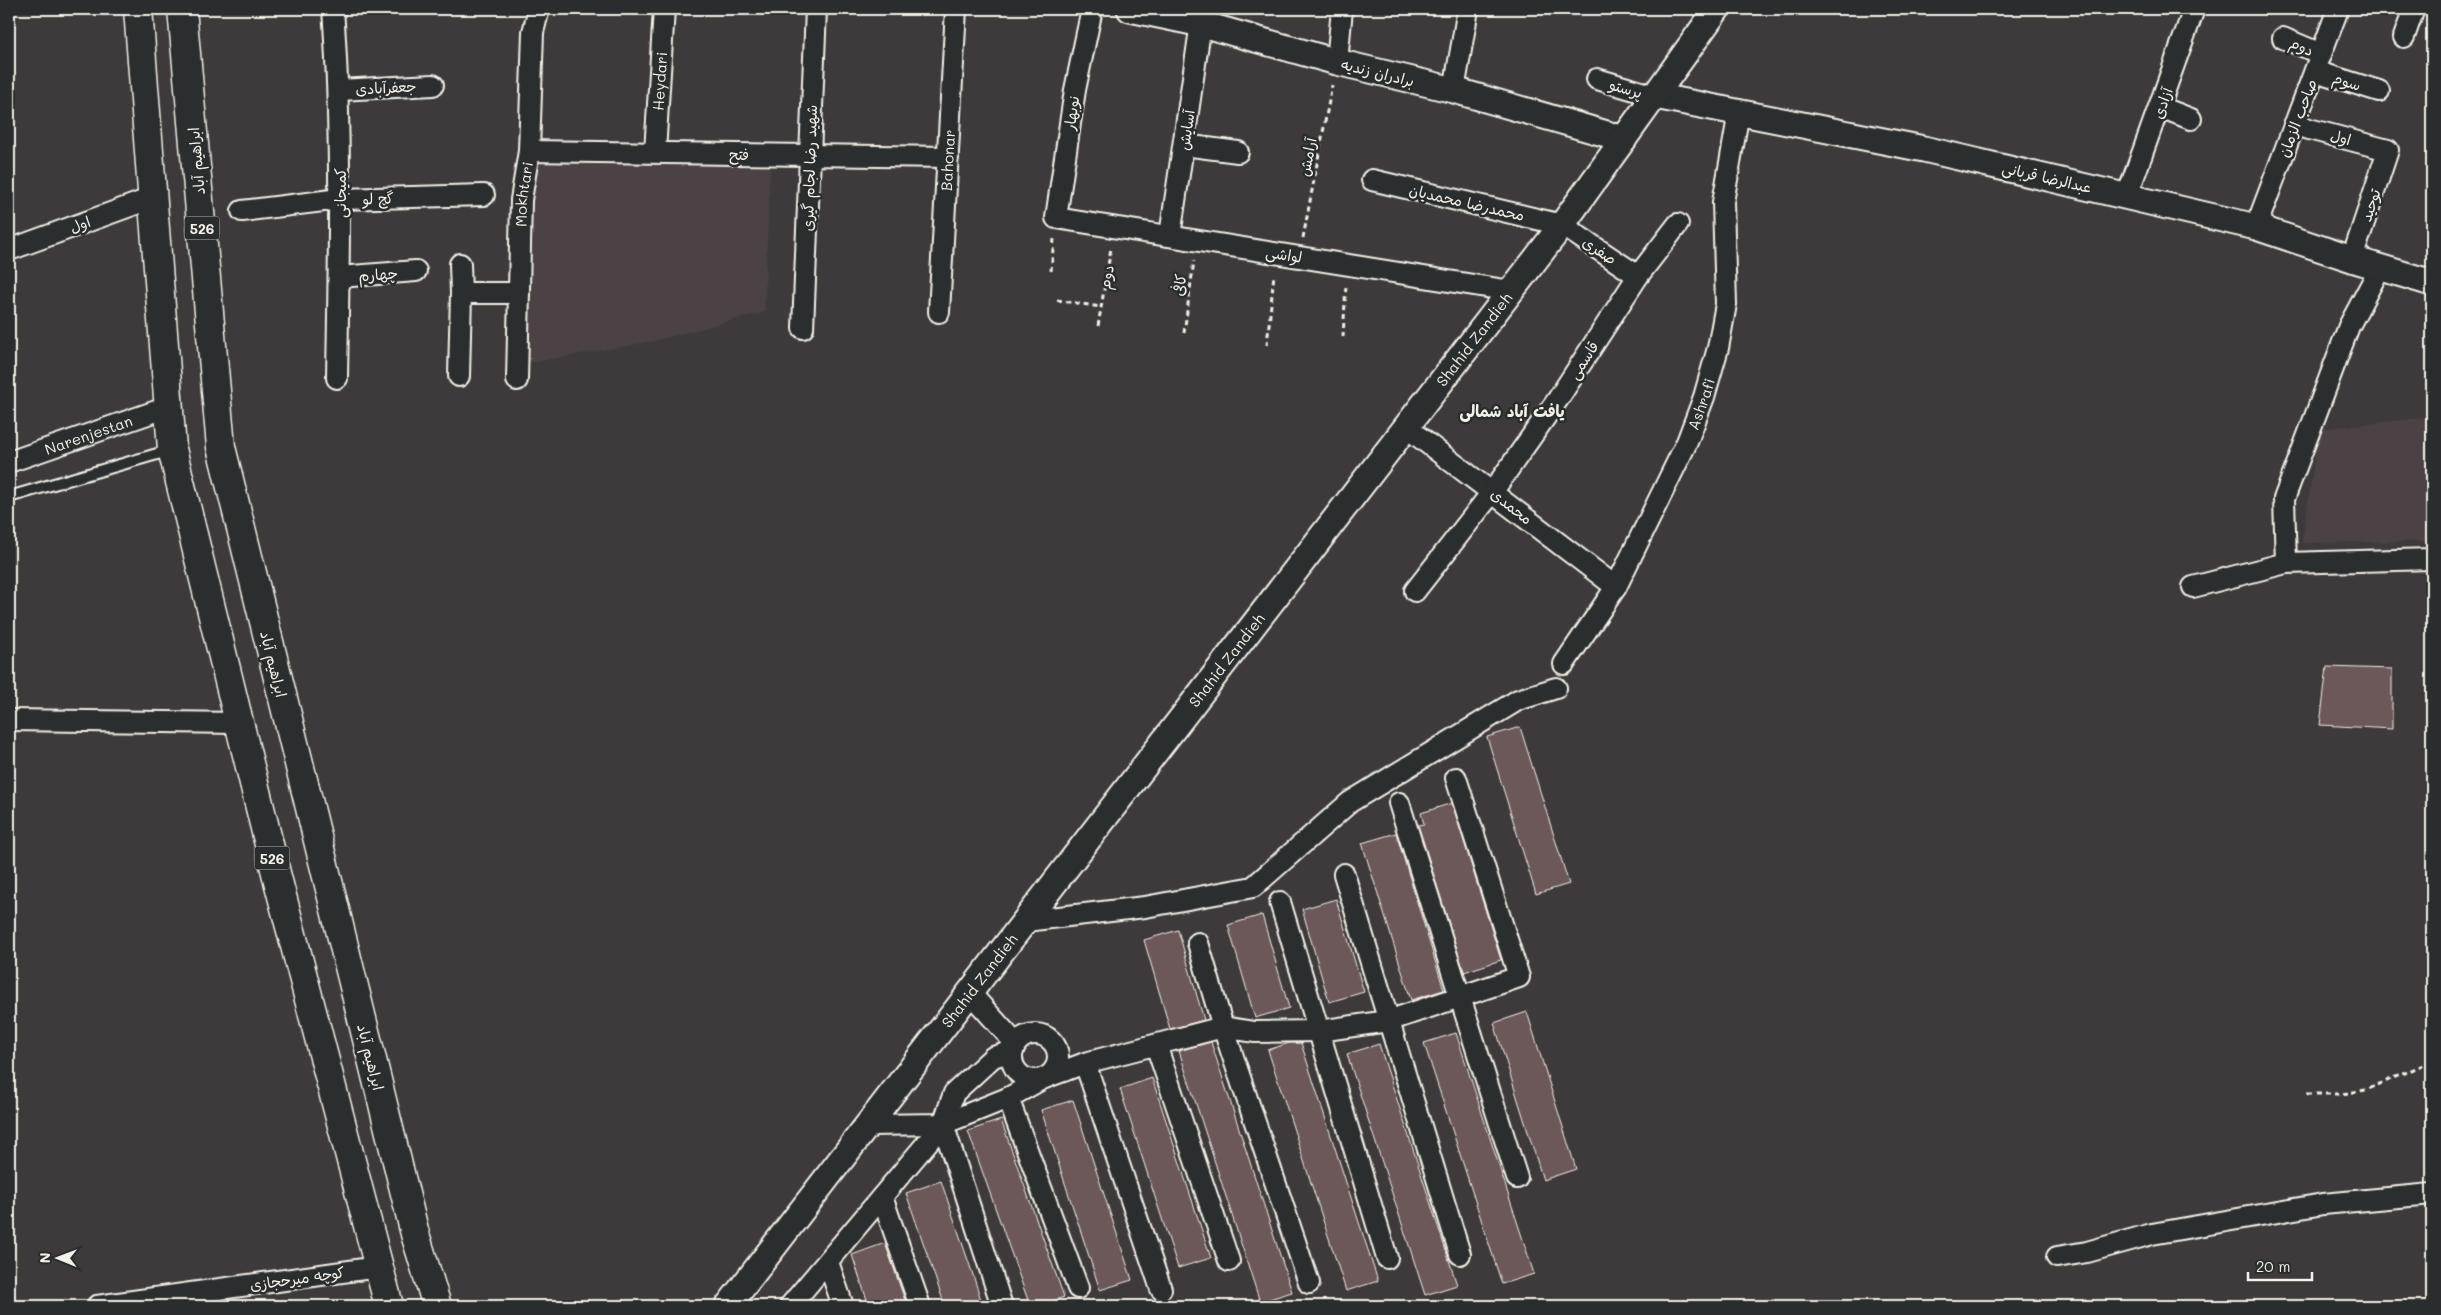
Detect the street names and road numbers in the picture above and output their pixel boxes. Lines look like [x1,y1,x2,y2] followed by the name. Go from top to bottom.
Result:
[2286,32,2317,63] street label: دوم
[648,51,671,111] street label: Heydari
[1339,53,1417,91] street label: برادران زندیه
[2329,67,2364,98] street label: سوم
[1606,73,1645,103] street label: پرستو
[355,75,417,99] street label: جعفرآبادی
[2273,76,2321,160] street label: صاحب الزمان
[2147,83,2177,121] street label: آزادی
[1059,94,1083,133] street label: نوبهار
[797,104,823,232] street label: شهید رضا لجام گیری
[1173,107,1199,152] street label: آسایش
[2328,125,2354,149] street label: اول
[183,126,212,196] street label: ابراهیم آباد
[936,129,959,191] street label: Bahonar
[1293,135,1321,178] street label: آرامش
[729,144,749,165] street label: فتح
[2000,157,2094,198] street label: عبدالرضا قربانی
[510,160,537,227] street label: Mokhtari
[330,168,351,218] street label: کمیجانی
[1407,179,1527,225] street label: محمدرضا محمدیان
[2355,186,2385,224] street label: توحید
[361,187,394,210] street label: گچ لو
[67,211,93,237] street label: اول
[184,217,220,240] road number: 526
[1579,231,1621,269] street label: صفری
[1264,241,1304,268] street label: لواشی
[358,263,399,287] street label: چهارم
[1094,263,1121,291] street label: دوم
[1168,273,1190,297] street label: کافی
[1431,288,1516,390] street label: Shahid Zandieh
[1563,337,1604,383] street label: قاسمی
[1683,376,1719,433] street label: Ashrafi
[42,410,135,459] street label: Narenjestan
[1487,483,1537,529] street label: محمدی
[1184,609,1269,711] street label: Shahid Zandieh
[253,629,292,700] street label: ابراهیم آباد
[254,846,290,870] road number: 526
[937,930,1022,1032] street label: Shahid Zandieh
[350,1022,389,1093] street label: ابراهیم آباد
[248,1261,346,1296] street label: کوچه میرحجازی

